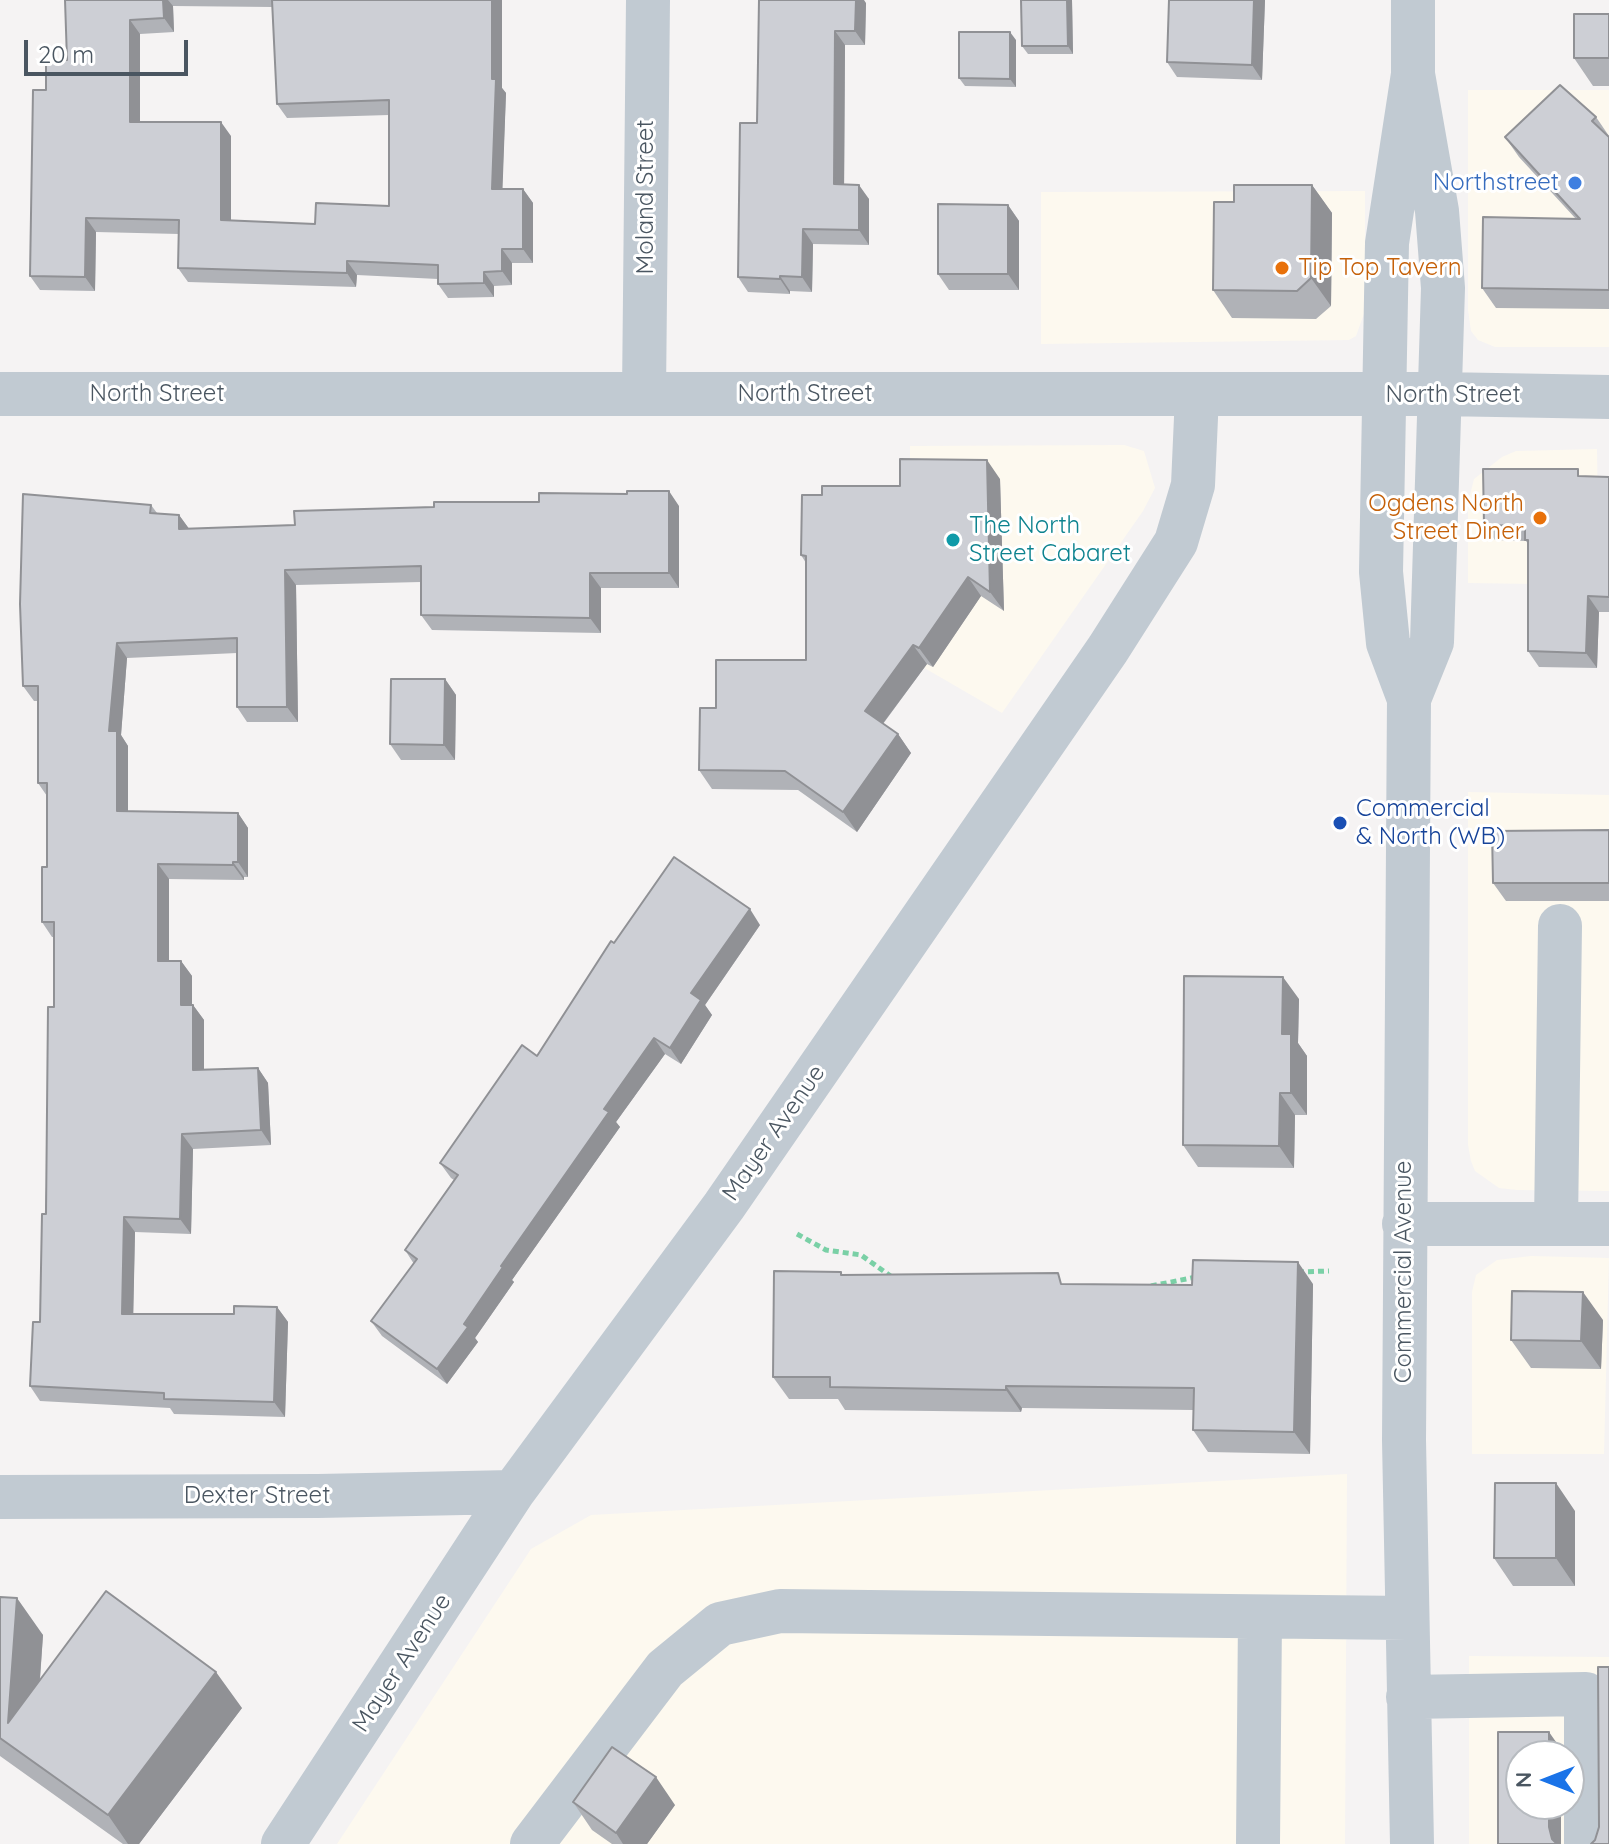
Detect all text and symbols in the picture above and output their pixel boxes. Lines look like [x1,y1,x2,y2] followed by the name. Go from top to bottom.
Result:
[28,24,192,74] scale bar
[38,39,94,69] text: 20 m
[632,120,660,274] street label: Moland Street
[1433,169,1559,197] place label: Northstreet
[1566,174,1584,192] marker: Northstreet
[1298,254,1462,282] place label: Tip Top Tavern
[1273,259,1291,277] marker: Tip Top Tavern
[89,380,225,408] street label: North Street
[737,380,873,408] street label: North Street
[1385,381,1521,409] street label: North Street
[1368,490,1524,546] place label: Ogdens North Street Diner
[1531,509,1549,527] marker: Ogdens North Street Diner
[969,512,1131,568] place label: The North Street Cabaret
[944,531,962,549] marker: The North Street Cabaret
[1356,795,1505,851] place label: Commercial & North (WB)
[1331,814,1349,832] marker: Commercial & North (WB)
[717,1059,831,1207] street label: Mayer Avenue
[1390,1161,1418,1383] street label: Commercial Avenue
[184,1482,330,1510] street label: Dexter Street
[347,1588,457,1738] street label: Mayer Avenue
[1505,1740,1585,1820] north arrow
[1509,1772,1537,1788] text: N

